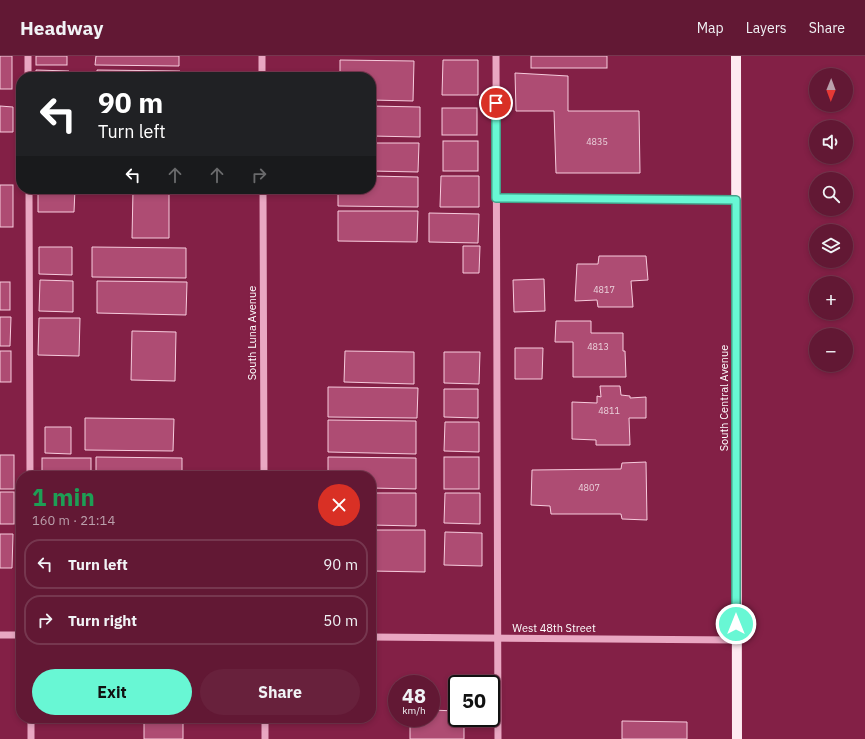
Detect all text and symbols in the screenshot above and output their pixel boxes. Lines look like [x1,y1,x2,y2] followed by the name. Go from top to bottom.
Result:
[20,16,103,40] text: Headway
[697,19,724,37] text: Map
[746,19,787,37] text: Layers
[809,19,845,37] text: Share
[809,68,853,112] north arrow
[809,68,853,372] map controls
[98,84,163,121] text: 90 m
[479,86,513,120] pin
[32,88,84,140] icon: left
[485,92,507,114] icon: arrive
[98,120,166,143] text: Turn left
[809,120,853,164] button: sound
[586,136,608,147] house number: 4835
[122,164,144,186] icon: left
[164,164,186,186] icon: ahead
[206,164,228,186] icon: ahead
[248,164,270,186] icon: right
[809,172,853,216] button: search
[809,224,853,268] button: layers
[809,276,853,320] button: +
[593,284,615,295] house number: 4817
[245,286,259,380] street label: South Luna Avenue
[809,328,853,372] button: −
[587,341,609,352] house number: 4813
[717,345,731,451] street label: South Central Avenue
[598,405,620,416] house number: 4811
[32,481,95,513] text: 1 min
[578,482,600,493] house number: 4807
[318,484,360,526] button: close
[32,512,115,529] text: 160 m · 21:14
[34,553,56,575] icon: left
[68,555,128,574] text: Turn left
[323,555,358,574] text: 90 m
[715,603,757,645] position arrow
[34,609,56,631] icon: right
[68,611,137,630] text: Turn right
[323,611,358,630] text: 50 m
[512,621,596,635] street label: West 48th Street
[32,669,192,715] button: Exit
[200,669,360,715] button: Share
[448,675,500,727] speed limit sign: 50
[402,682,426,709] text: 48
[402,704,426,717] text: km/h

